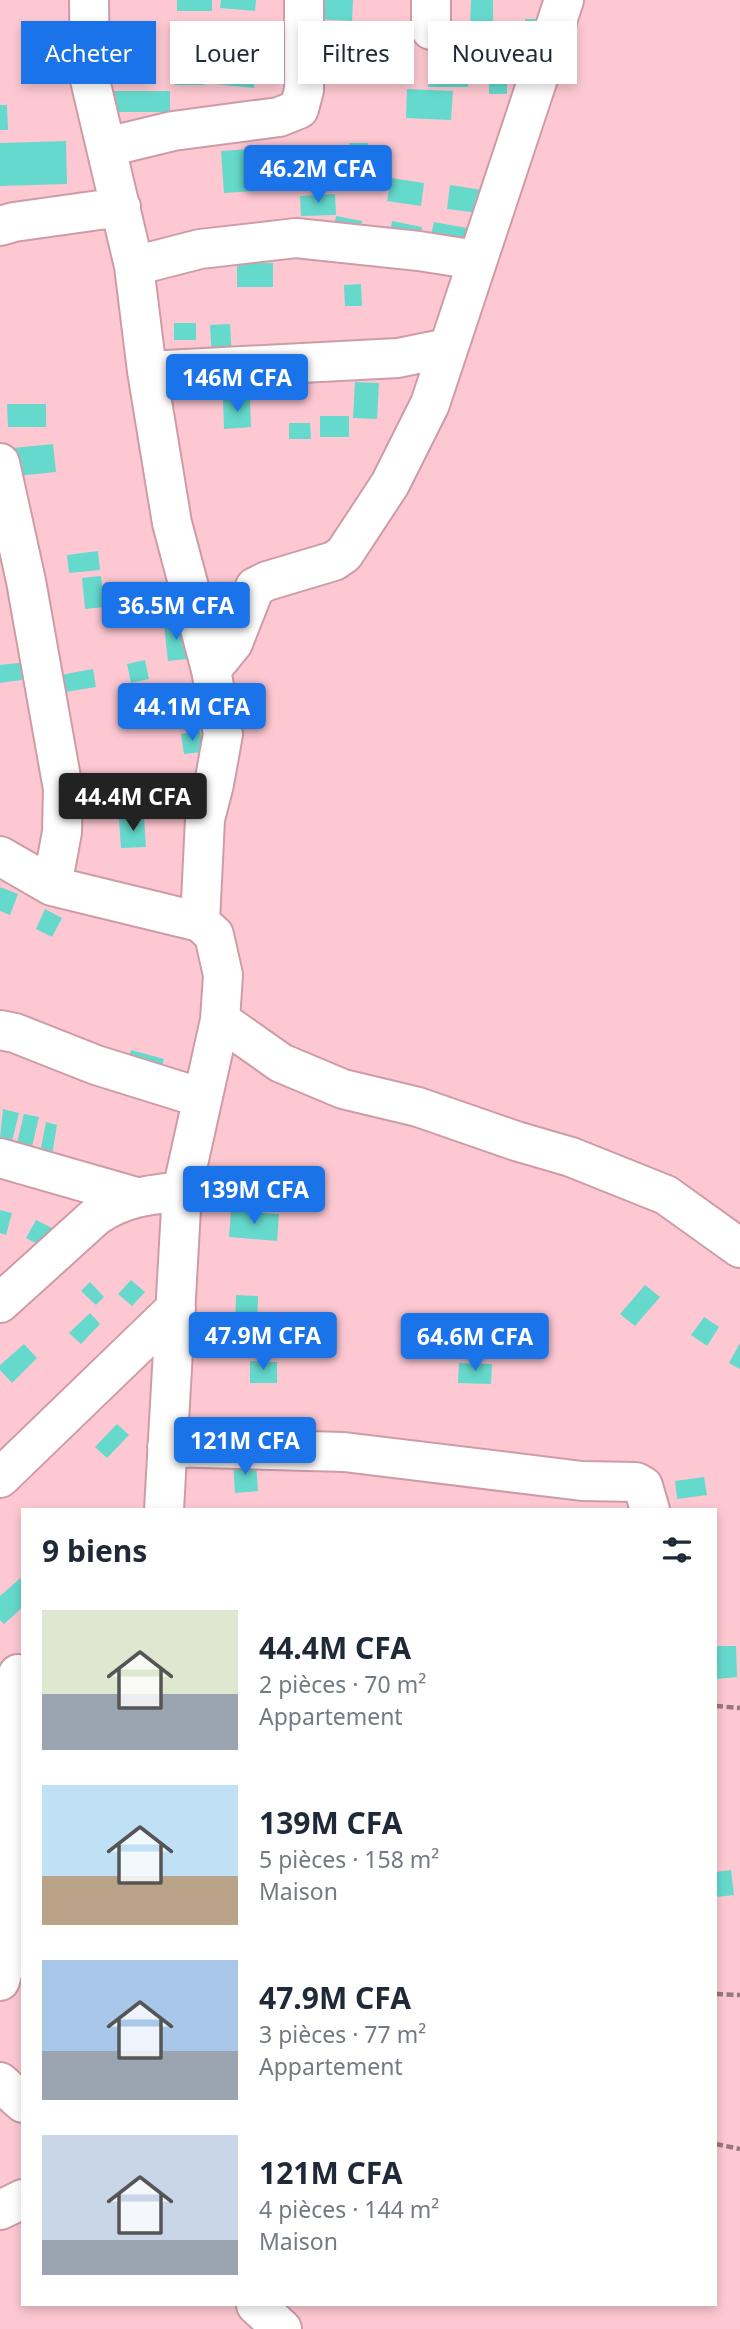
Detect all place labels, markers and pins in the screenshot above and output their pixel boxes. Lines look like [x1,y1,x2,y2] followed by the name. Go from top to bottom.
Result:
[238,146,398,205] pin: 46.2M CFA
[165,354,309,414] pin: 146M CFA
[96,582,256,642] pin: 36.5M CFA
[112,684,272,743] pin: 44.1M CFA
[53,774,213,833] pin: 44.4M CFA
[182,1166,326,1226] pin: 139M CFA
[183,1312,343,1372] pin: 47.9M CFA
[395,1314,555,1373] pin: 64.6M CFA
[173,1418,317,1477] pin: 121M CFA

